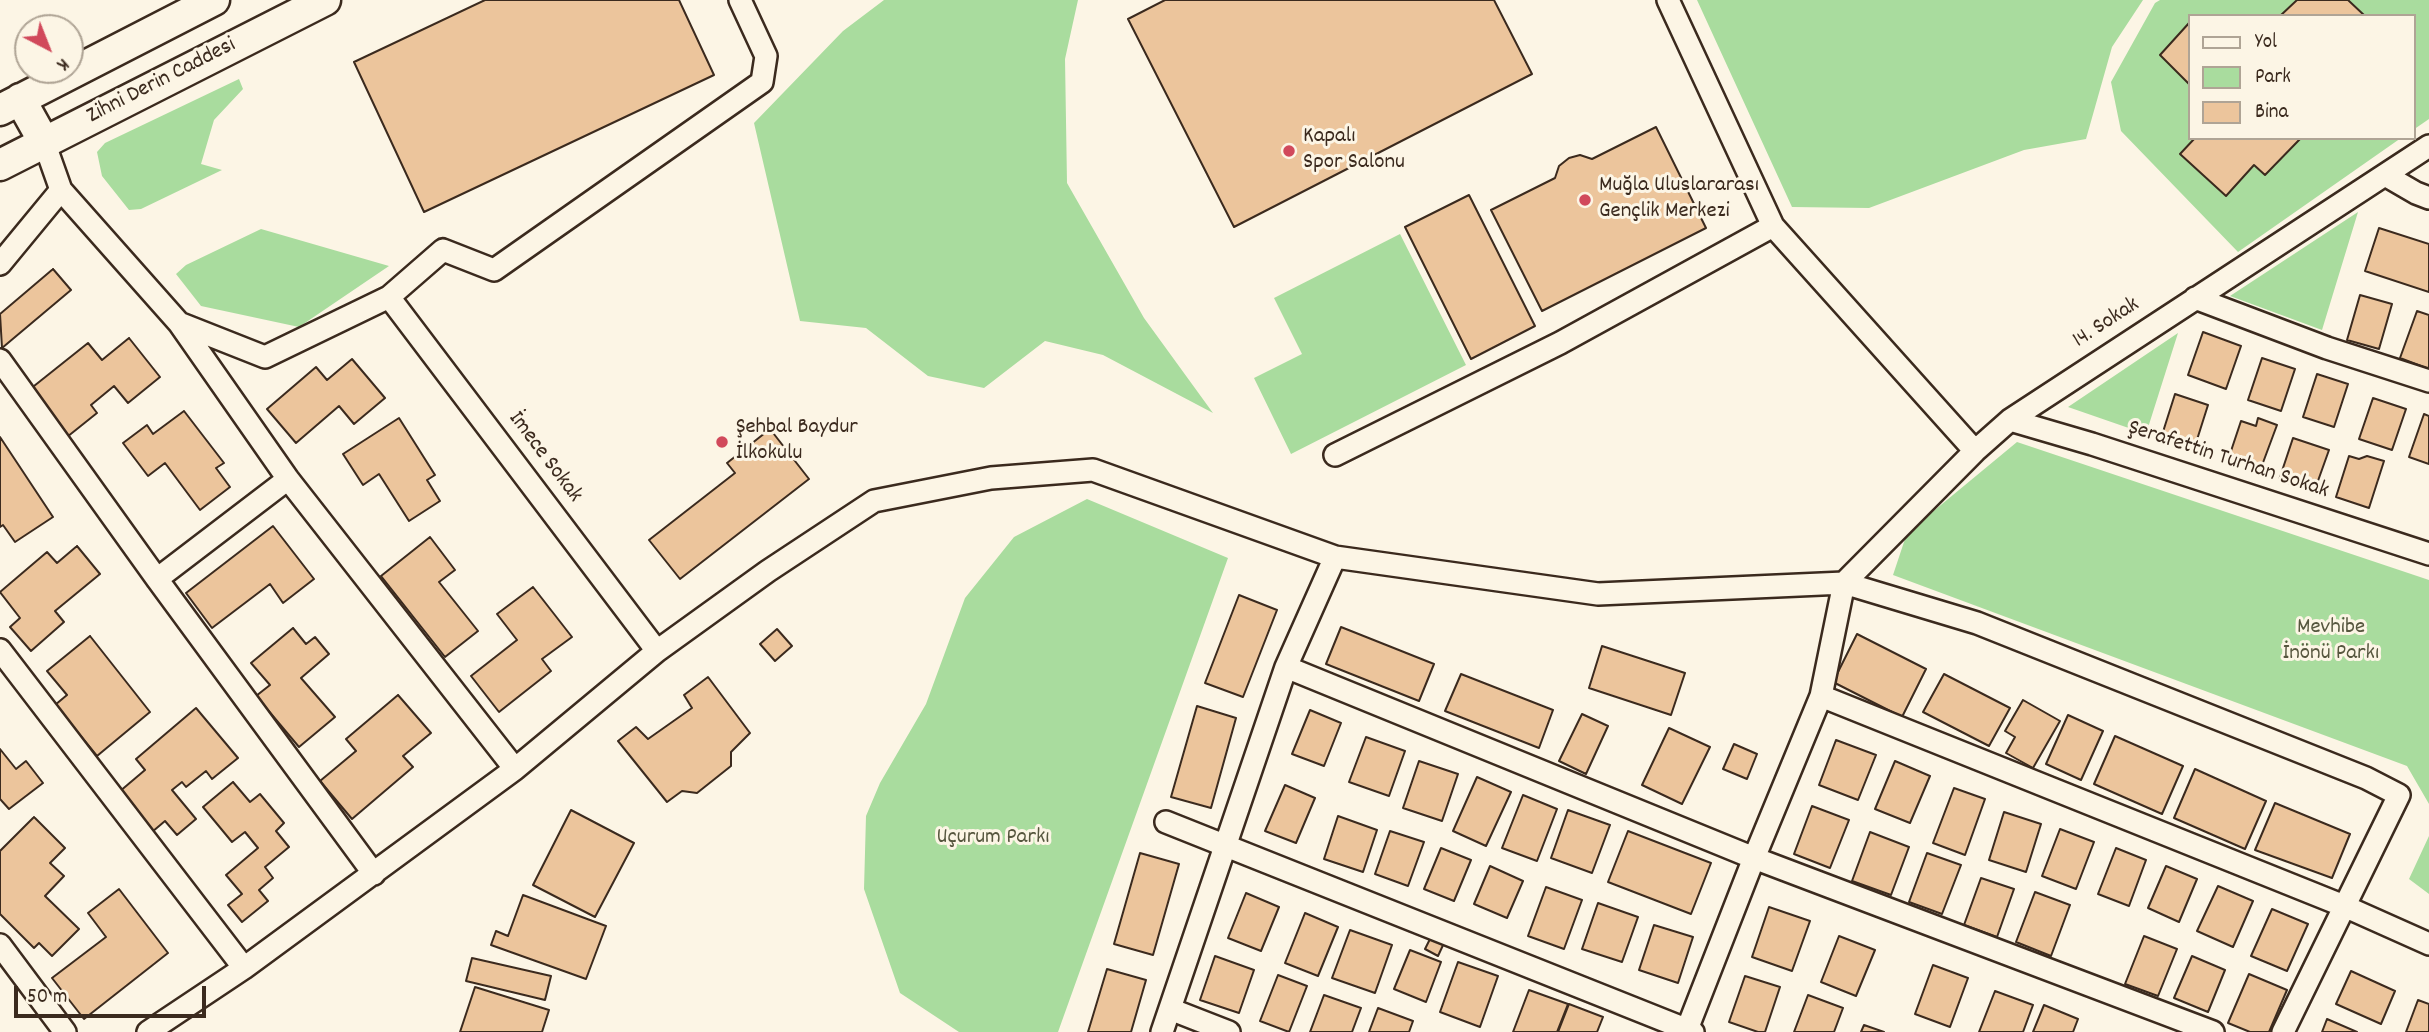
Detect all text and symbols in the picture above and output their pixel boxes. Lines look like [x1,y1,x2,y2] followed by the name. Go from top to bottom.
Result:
[14,14,84,84] north arrow
[2188,14,2415,140] legend
[2255,28,2277,58] text: Yol
[83,33,241,131] street label: Zihni Derin Caddesi
[50,51,74,76] text: K
[2255,63,2291,93] text: Park
[2255,98,2288,128] text: Bina
[1303,124,1405,178] place label: Kapalı Spor Salonu
[1281,143,1297,159] marker: Kapalı Spor Salonu
[1599,173,1759,227] place label: Muğla Uluslararası Gençlik Merkezi
[1577,192,1593,208] marker: Muğla Uluslararası Gençlik Merkezi
[2069,292,2145,356] street label: 14. Sokak
[501,407,587,509] street label: İmece Sokak
[736,415,858,469] place label: Şehbal Baydur İlkokulu
[2124,416,2332,506] street label: Şerafettin Turhan Sokak
[714,434,730,450] marker: Şehbal Baydur İlkokulu
[2283,615,2379,669] park label: Mevhibe İnönü Parkı
[936,825,1050,853] park label: Uçurum Parkı
[18,972,210,1016] scale bar
[27,983,67,1013] text: 50 m

